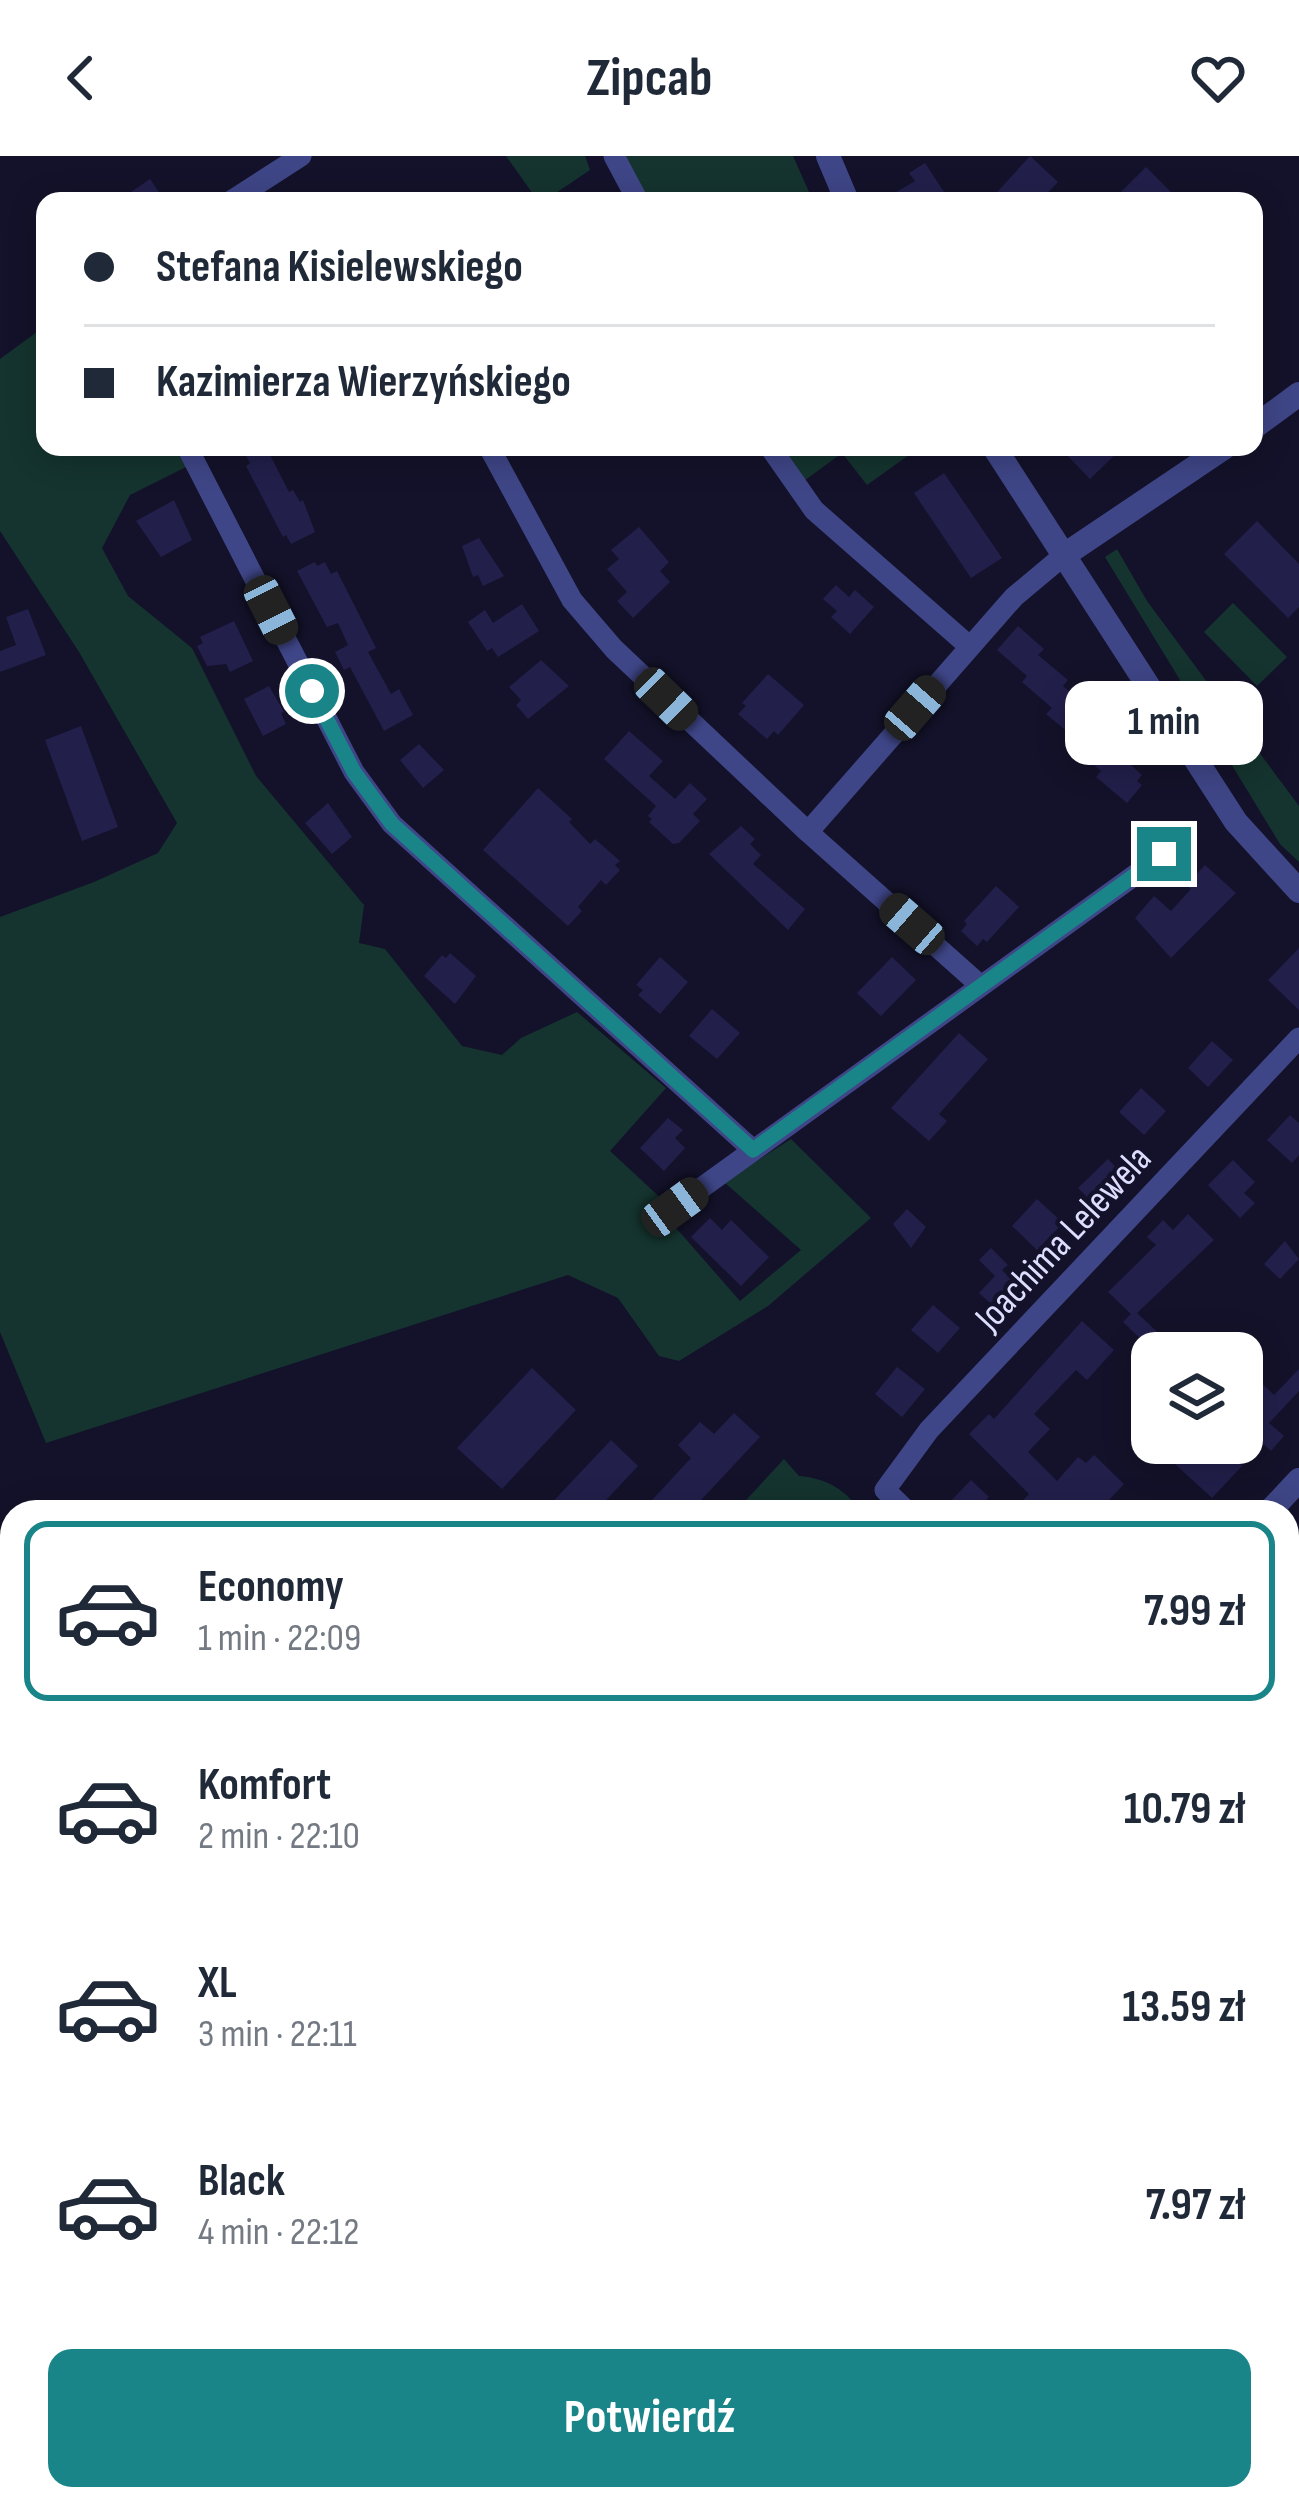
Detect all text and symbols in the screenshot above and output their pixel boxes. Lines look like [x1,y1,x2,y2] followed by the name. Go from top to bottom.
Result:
[48,45,114,111] icon: back
[1185,45,1251,111] icon: heart
[586,46,713,111] text: Zipcab
[156,240,523,295] text: Stefana Kisielewskiego
[156,355,571,410] text: Kazimierza Wierzyńskiego
[239,570,303,650] car
[628,661,704,737] car
[285,664,339,718] route start
[878,669,952,747] car
[1065,680,1263,764] callout: 1 min
[1128,699,1200,746] text: 1 min
[1137,827,1191,881] route end
[873,887,951,961] car
[965,1136,1162,1342] street label: Joachima Lelewela
[635,1171,715,1243] car
[1131,1332,1263,1464] map controls
[1131,1332,1263,1464] button: layers
[54,1557,162,1665] icon: car
[198,1560,344,1615] text: Economy
[1144,1584,1245,1639] text: 7.99 zł
[198,1615,361,1662] text: 1 min · 22:09
[54,1755,162,1863] icon: car
[198,1758,331,1813] text: Komfort
[1124,1782,1245,1837] text: 10.79 zł
[198,1813,360,1860] text: 2 min · 22:10
[54,1953,162,2061] icon: car
[198,1956,237,2011] text: XL
[1122,1980,1245,2035] text: 13.59 zł
[198,2011,357,2058] text: 3 min · 22:11
[54,2151,162,2259] icon: car
[198,2154,285,2209] text: Black
[1145,2178,1245,2233] text: 7.97 zł
[198,2209,359,2256] text: 4 min · 22:12
[48,2349,1251,2487] button: Potwierdź

